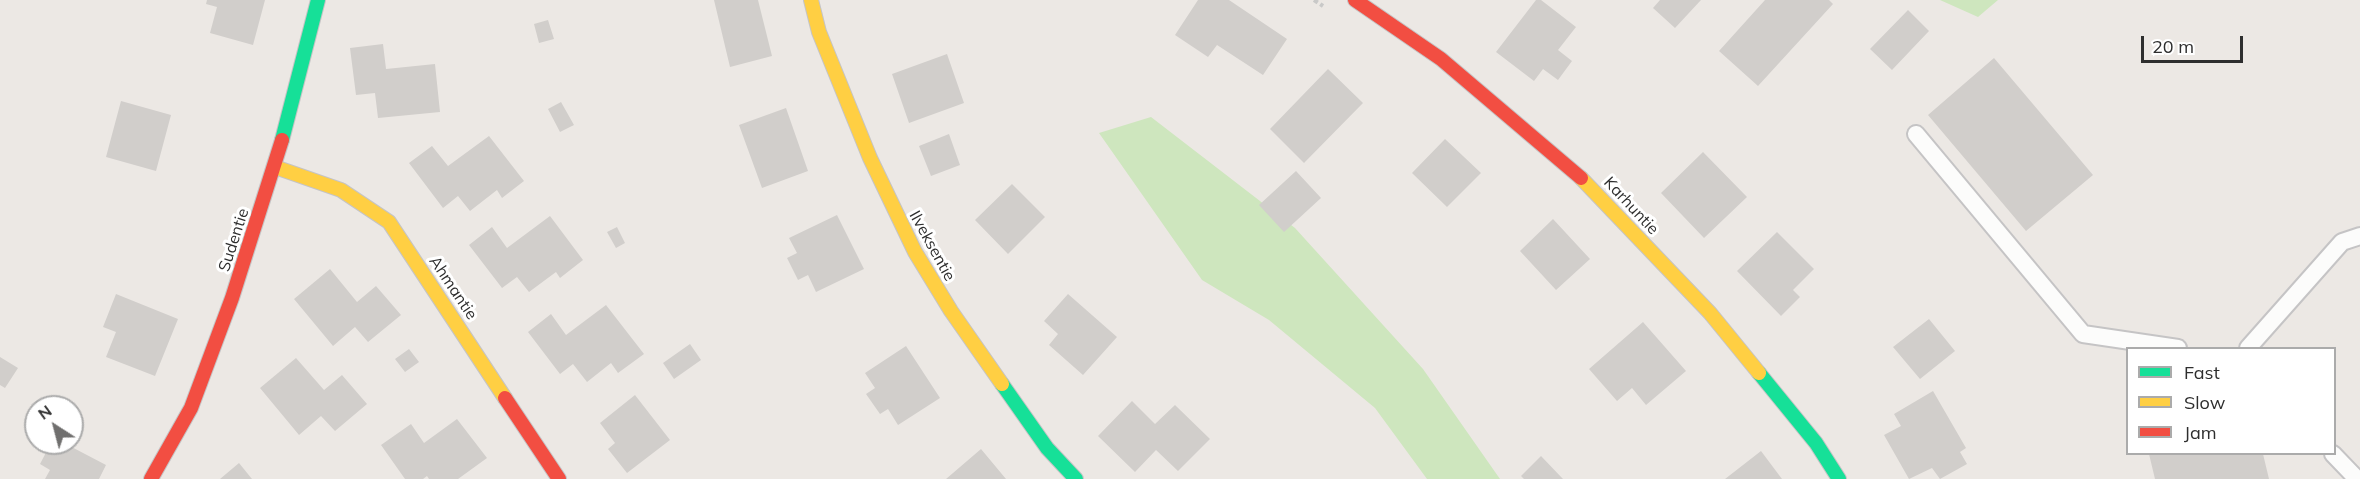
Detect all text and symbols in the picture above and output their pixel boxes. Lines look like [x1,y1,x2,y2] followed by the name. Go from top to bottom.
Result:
[2144,24,2246,62] scale bar
[2152,35,2194,58] text: 20 m
[1600,173,1662,239] street label: Karhuntie
[215,206,253,274] street label: Sudentie
[905,208,959,284] street label: Ilveksentie
[425,253,481,323] street label: Ahmantie
[2126,347,2336,455] legend
[2184,361,2220,384] text: Fast
[2184,391,2225,414] text: Slow
[24,395,84,455] north arrow
[34,400,55,424] text: N
[2184,421,2217,444] text: Jam

